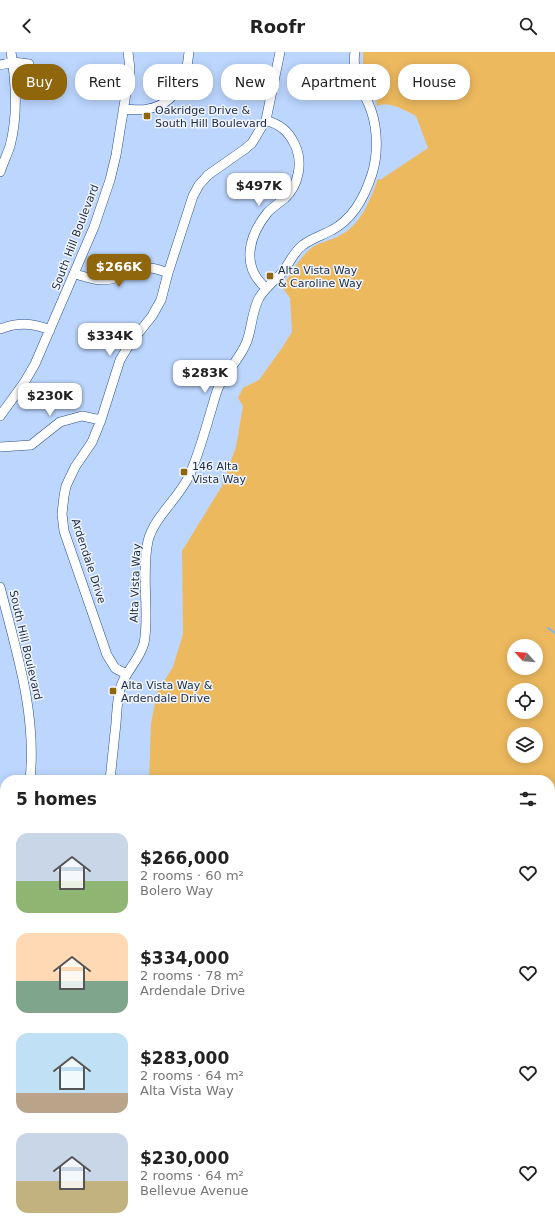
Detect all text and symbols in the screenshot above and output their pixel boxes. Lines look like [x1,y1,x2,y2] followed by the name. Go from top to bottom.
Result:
[16,15,38,37] icon: back
[517,15,539,37] icon: search
[250,16,305,37] text: Roofr
[12,64,67,100] chip: Buy
[75,64,135,100] chip: Rent
[143,64,213,100] chip: Filters
[221,64,279,100] chip: New
[287,64,390,100] chip: Apartment
[398,64,470,100] chip: House
[155,104,267,130] place label: Oakridge Drive & South Hill Boulevard
[142,111,152,121] marker: Oakridge Drive & South Hill Boulevard
[231,173,287,207] pin: $497K
[236,178,282,193] text: $497K
[49,183,102,292] street label: South Hill Boulevard
[91,254,147,288] pin: $266K
[96,259,142,274] text: $266K
[278,264,363,290] place label: Alta Vista Way & Caroline Way
[265,271,275,281] marker: Alta Vista Way & Caroline Way
[82,323,138,357] pin: $334K
[87,328,133,343] text: $334K
[177,360,233,394] pin: $283K
[182,365,228,380] text: $283K
[22,383,78,417] pin: $230K
[27,388,73,403] text: $230K
[192,460,247,486] place label: 146 Alta Vista Way
[179,467,189,477] marker: 146 Alta Vista Way
[69,517,109,606] street label: Ardendale Drive
[128,543,143,623] street label: Alta Vista Way
[7,589,44,701] street label: South Hill Boulevard
[507,639,543,675] north arrow
[507,639,543,763] map controls
[121,679,213,705] place label: Alta Vista Way & Ardendale Drive
[507,683,543,719] button: locate
[108,686,118,696] marker: Alta Vista Way & Ardendale Drive
[507,727,543,763] button: layers
[517,788,539,810] icon: filters
[16,789,97,809] text: 5 homes
[140,848,229,868] text: $266,000
[48,849,96,897] icon: home
[517,862,539,884] icon: heart
[140,868,244,883] text: 2 rooms · 60 m²
[140,883,213,898] text: Bolero Way
[140,948,229,968] text: $334,000
[48,949,96,997] icon: home
[517,962,539,984] icon: heart
[140,968,244,983] text: 2 rooms · 78 m²
[140,983,245,998] text: Ardendale Drive
[140,1048,229,1068] text: $283,000
[48,1049,96,1097] icon: home
[517,1062,539,1084] icon: heart
[140,1068,244,1083] text: 2 rooms · 64 m²
[140,1083,234,1098] text: Alta Vista Way
[140,1148,229,1168] text: $230,000
[48,1149,96,1197] icon: home
[517,1162,539,1184] icon: heart
[140,1168,244,1183] text: 2 rooms · 64 m²
[140,1183,249,1198] text: Bellevue Avenue

